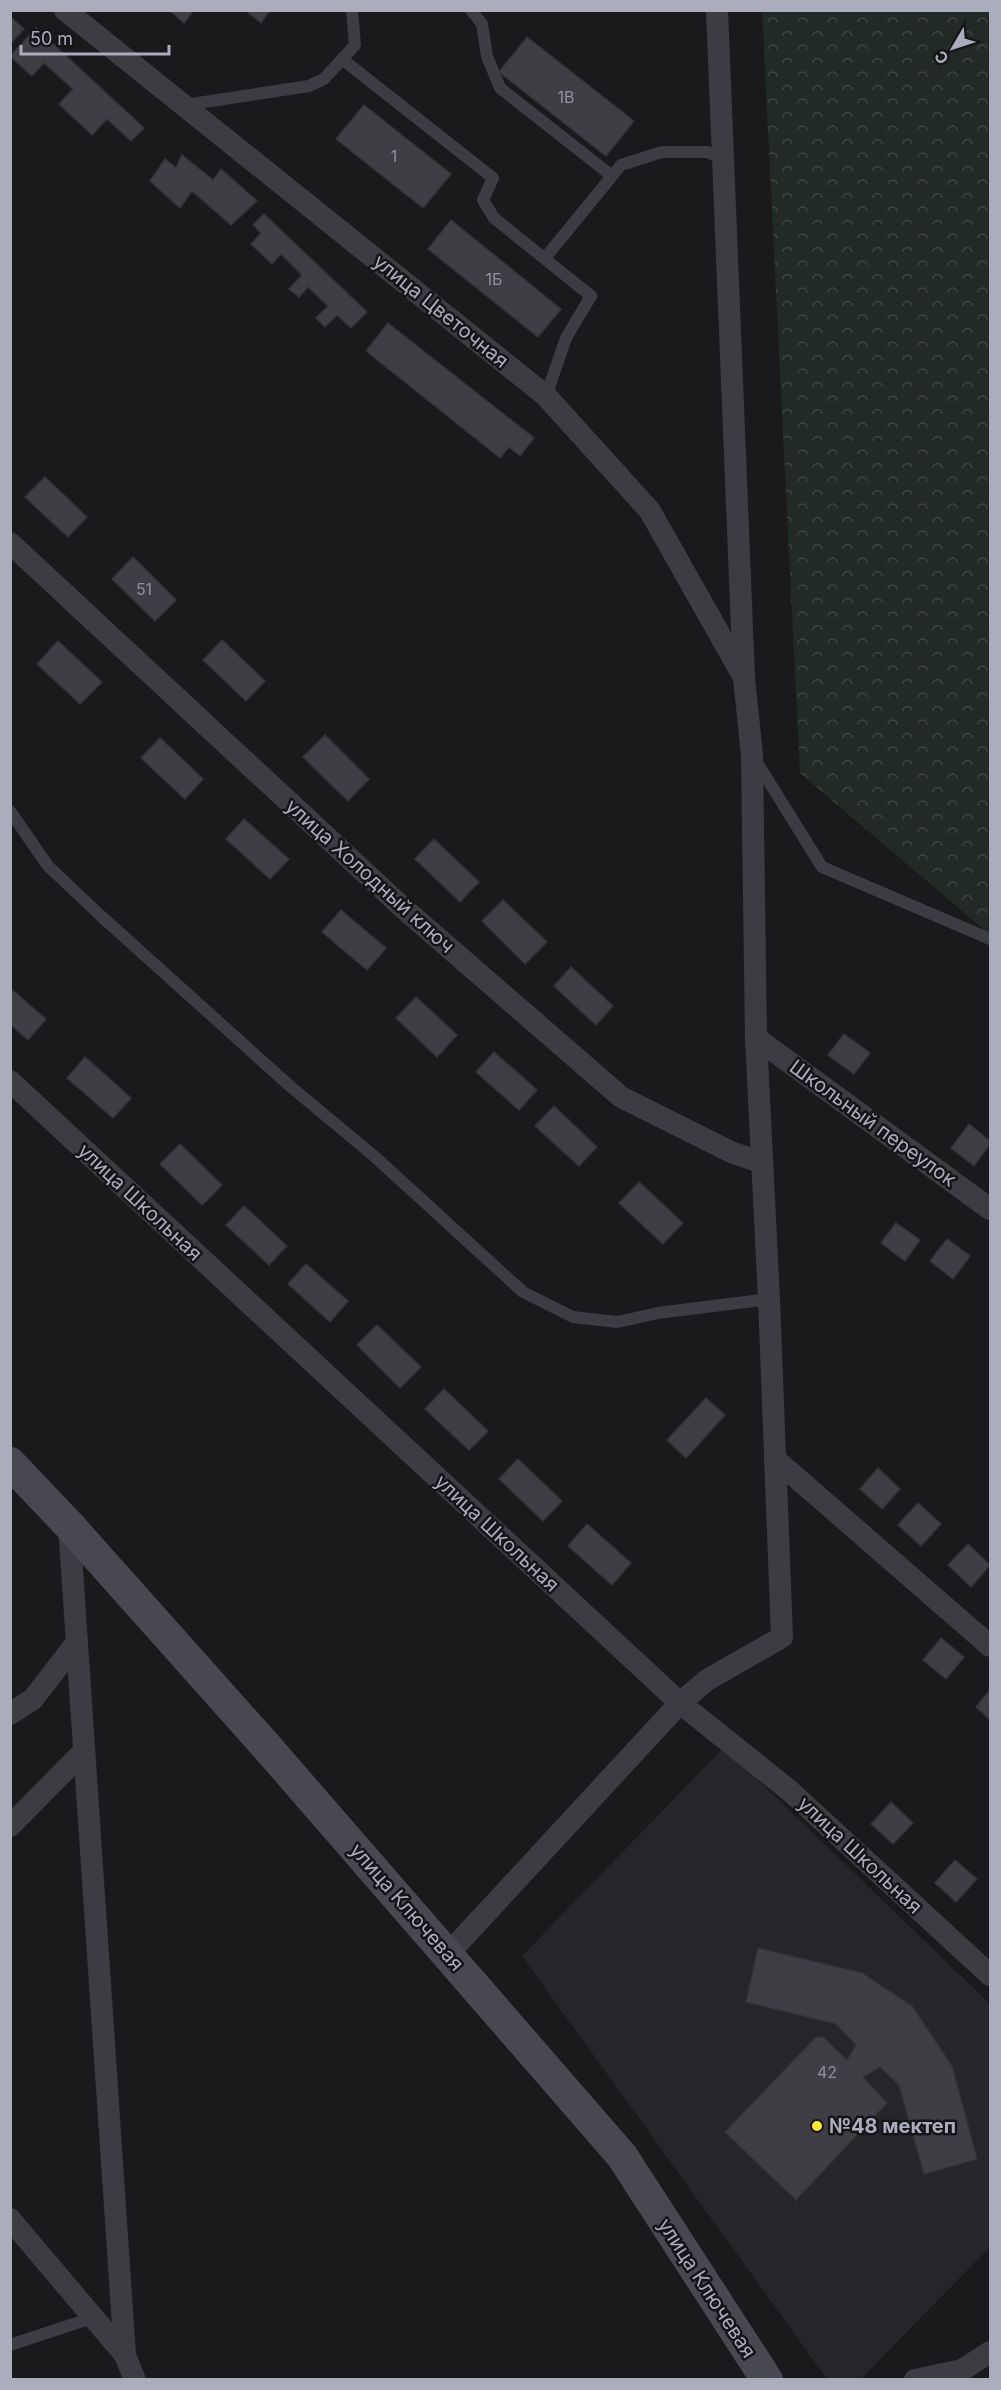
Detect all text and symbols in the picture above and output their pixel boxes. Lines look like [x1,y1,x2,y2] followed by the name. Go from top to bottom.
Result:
[21,18,170,56] scale bar
[923,18,983,78] north arrow
[30,28,73,49] text: 50 m
[930,46,953,68] text: С
[558,87,574,107] house number: 1В
[391,146,397,166] house number: 1
[369,249,513,373] street label: улица Цветочная
[486,269,502,289] house number: 1Б
[136,579,152,599] house number: 51
[281,794,459,958] street label: улица Холодный ключ
[785,1055,961,1192] street label: Школьный переулок
[73,1138,207,1266] street label: улица Школьная
[430,1469,564,1597] street label: улица Школьная
[793,1791,927,1919] street label: улица Школьная
[345,1838,469,1976] street label: улица Ключевая
[817,2062,837,2082] house number: 42
[829,2114,956,2138] place label: №48 мектеп
[810,2119,824,2133] marker: №48 мектеп
[653,2214,761,2362] street label: улица Ключевая

